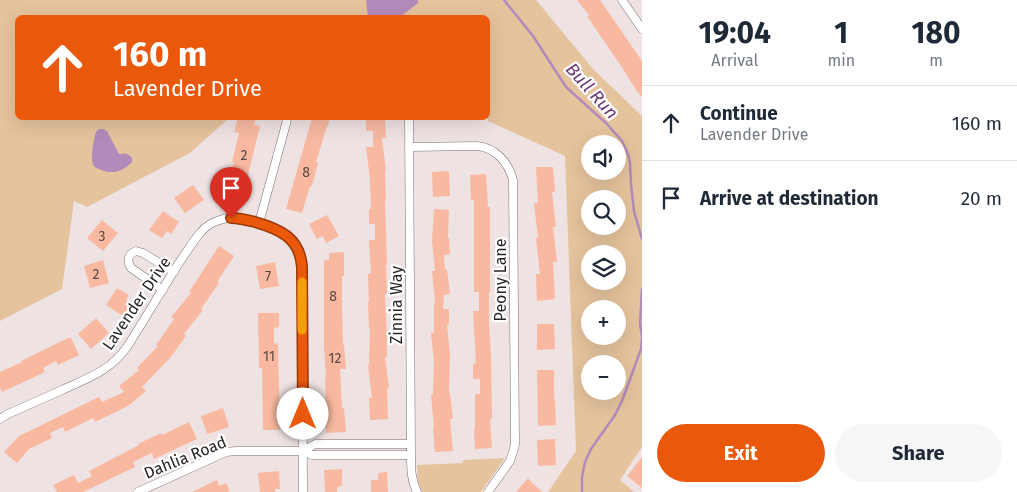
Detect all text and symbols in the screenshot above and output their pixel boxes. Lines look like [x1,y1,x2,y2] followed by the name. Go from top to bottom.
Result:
[699,15,771,51] text: 19:04
[834,15,848,51] text: 1
[912,15,960,51] text: 180
[113,33,207,75] text: 160 m
[30,35,95,100] icon: ahead
[711,51,758,70] text: Arrival
[827,51,855,70] text: min
[929,51,943,70] text: m
[561,58,623,124] water label: Bull Run
[113,75,262,102] text: Lavender Drive
[700,102,778,125] text: Continue
[657,109,685,137] icon: ahead
[952,112,1002,135] text: 160 m
[700,125,808,144] text: Lavender Drive
[581,135,626,400] map controls
[581,135,626,180] button: sound
[241,147,248,164] house number: 2
[302,164,310,181] house number: 8
[210,167,252,218] pin
[217,174,245,202] icon: arrive
[657,184,685,212] icon: arrive
[700,187,879,210] text: Arrive at destination
[961,187,1002,210] text: 20 m
[581,190,626,235] button: search
[99,228,106,245] house number: 3
[491,239,510,321] street label: Peony Lane
[581,245,626,290] button: layers
[98,253,175,354] street label: Lavender Drive
[93,266,100,283] house number: 2
[387,266,406,344] street label: Zinnia Way
[265,268,271,285] house number: 7
[329,288,337,305] house number: 8
[581,300,626,345] button: +
[263,348,275,365] house number: 11
[329,350,342,367] house number: 12
[581,355,626,400] button: −
[276,387,328,439] position arrow
[657,424,825,482] button: Exit
[835,424,1002,482] button: Share
[141,432,229,483] street label: Dahlia Road

